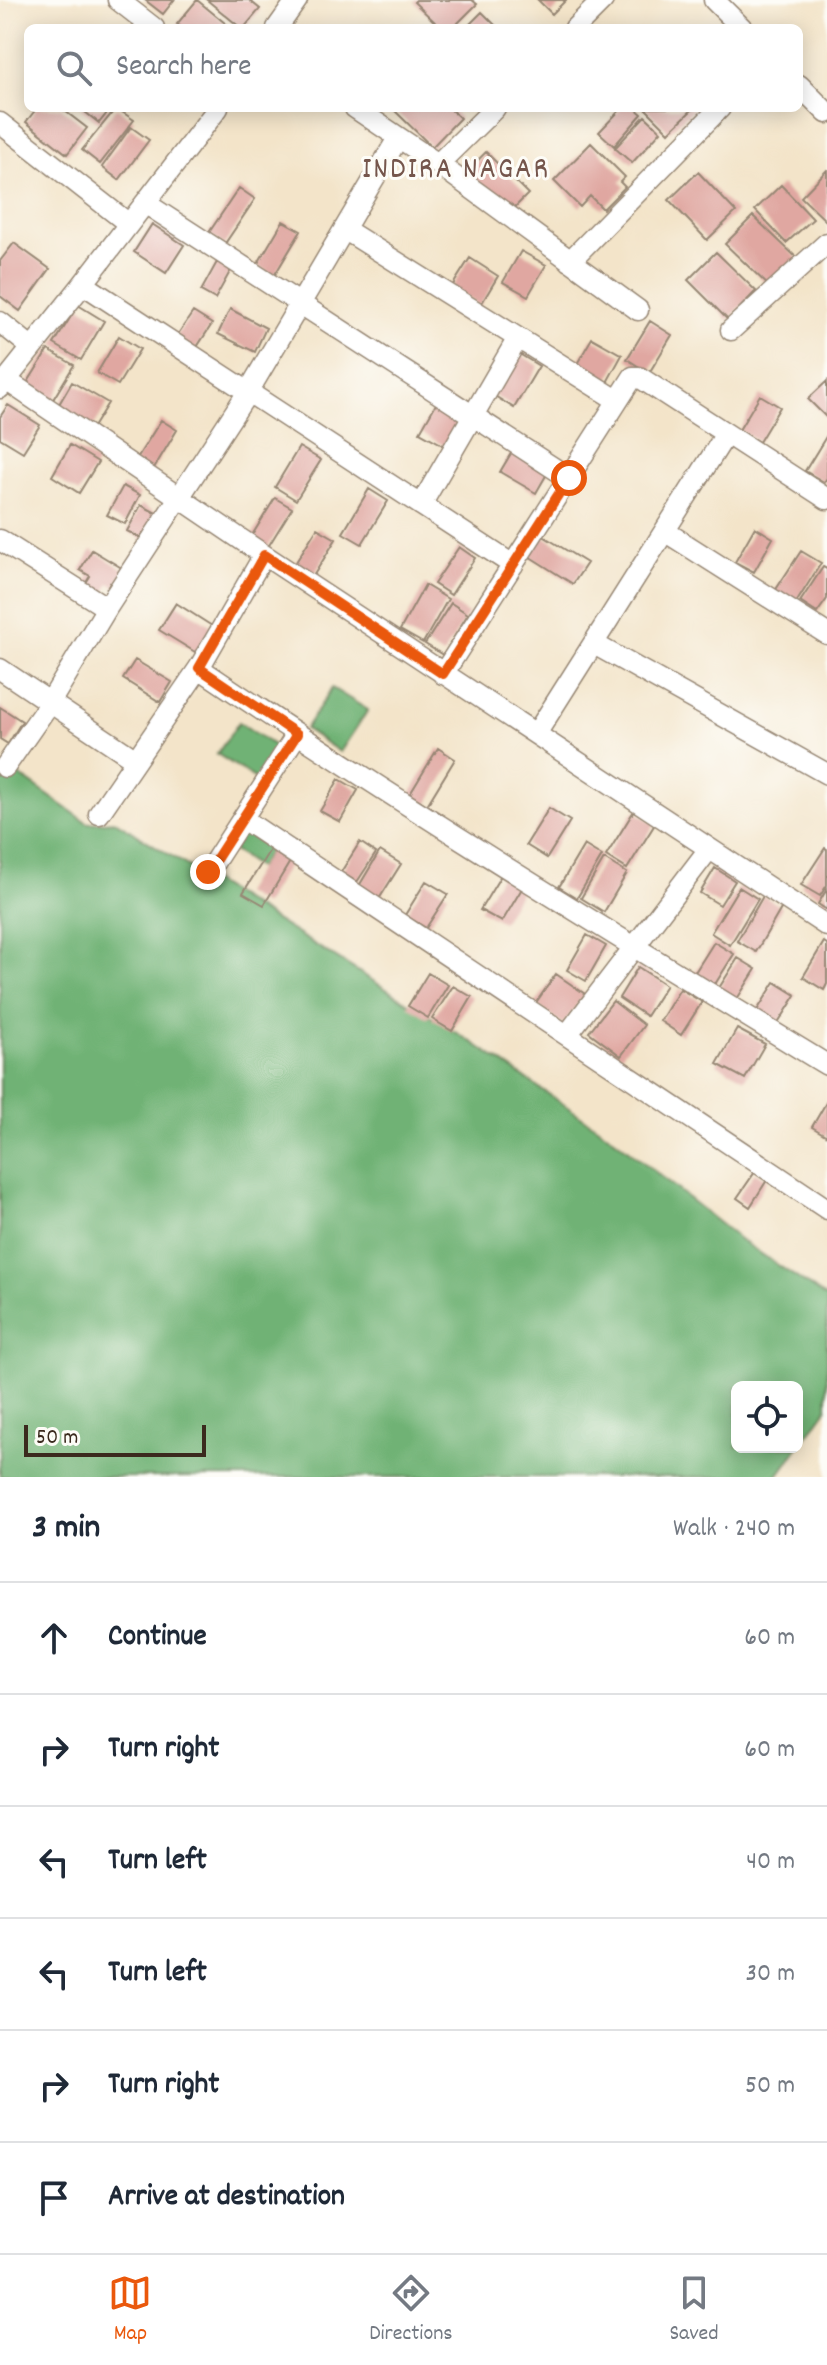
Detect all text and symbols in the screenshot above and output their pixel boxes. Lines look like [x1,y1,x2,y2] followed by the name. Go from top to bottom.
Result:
[24,24,803,112] search box
[52,46,96,90] icon: search
[116,47,252,90] text: Search here
[362,150,550,193] district label: INDIRA NAGAR
[551,460,587,496] route start
[190,854,226,890] route end
[731,1381,803,1453] map controls
[731,1381,803,1453] button: locate
[24,1421,206,1457] scale bar
[36,1423,78,1454] text: 50 m
[32,1505,100,1554] text: 3 min
[673,1511,795,1548] text: Walk · 240 m
[32,1616,76,1660] icon: ahead
[108,1617,207,1660] text: Continue
[744,1620,795,1657] text: 60 m
[32,1728,76,1772] icon: right
[108,1729,219,1772] text: Turn right
[744,1732,795,1769] text: 60 m
[32,1840,76,1884] icon: left
[108,1841,207,1884] text: Turn left
[746,1844,795,1881] text: 40 m
[32,1952,76,1996] icon: left
[108,1953,207,1996] text: Turn left
[745,1956,795,1993] text: 30 m
[32,2064,76,2108] icon: right
[108,2065,219,2108] text: Turn right
[745,2068,795,2105] text: 50 m
[32,2176,76,2220] icon: arrive
[108,2177,345,2220] text: Arrive at destination
[108,2271,152,2350] tab: Map
[369,2271,453,2350] tab: Directions
[669,2271,719,2350] tab: Saved

